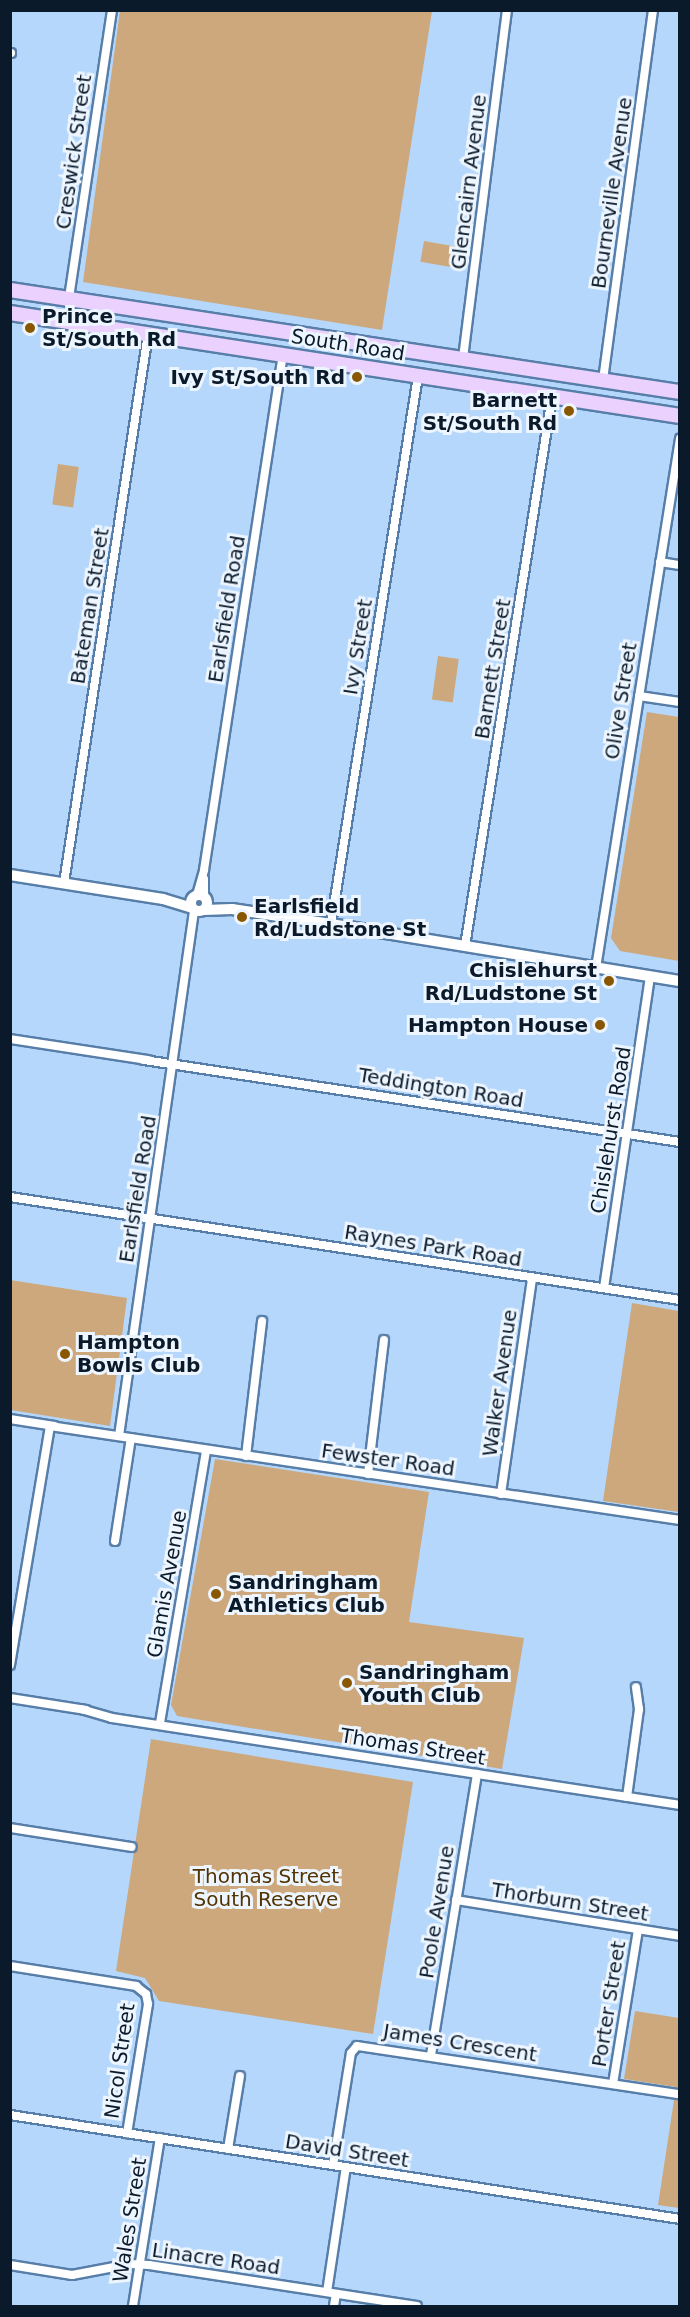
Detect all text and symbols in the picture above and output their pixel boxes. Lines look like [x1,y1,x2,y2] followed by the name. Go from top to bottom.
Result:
[51,73,97,231] street label: Creswick Street
[446,93,492,271] street label: Glencairn Avenue
[587,96,637,290] street label: Bourneville Avenue
[42,304,176,351] place label: Prince St/South Rd
[23,321,37,335] marker: Prince St/South Rd
[289,324,407,366] street label: South Road
[170,365,345,389] place label: Ivy St/South Rd
[350,370,364,384] marker: Ivy St/South Rd
[423,388,557,435] place label: Barnett St/South Rd
[562,404,576,418] marker: Barnett St/South Rd
[66,526,114,686] street label: Bateman Street
[204,534,250,684] street label: Earlsfield Road
[339,597,377,697] street label: Ivy Street
[470,597,516,741] street label: Barnett Street
[600,641,642,761] street label: Olive Street
[254,894,426,941] place label: Earlsfield Rd/Ludstone St
[235,910,249,924] marker: Earlsfield Rd/Ludstone St
[425,958,597,1005] place label: Chislehurst Rd/Ludstone St
[602,974,616,988] marker: Chislehurst Rd/Ludstone St
[408,1013,588,1037] place label: Hampton House
[593,1018,607,1032] marker: Hampton House
[586,1045,636,1215] street label: Chislehurst Road
[357,1063,525,1113] street label: Teddington Road
[115,1114,161,1264] street label: Earlsfield Road
[343,1220,523,1272] street label: Raynes Park Road
[478,1308,522,1458] street label: Walker Avenue
[77,1330,200,1377] place label: Hampton Bowls Club
[58,1347,72,1361] marker: Hampton Bowls Club
[320,1439,456,1481] street label: Fewster Road
[142,1508,192,1660] street label: Glamis Avenue
[228,1570,385,1617] place label: Sandringham Athletics Club
[209,1587,223,1601] marker: Sandringham Athletics Club
[359,1660,509,1707] place label: Sandringham Youth Club
[340,1676,354,1690] marker: Sandringham Youth Club
[339,1724,487,1770] street label: Thomas Street
[415,1844,459,1980] street label: Poole Avenue
[193,1864,339,1911] park label: Thomas Street South Reserve
[490,1878,650,1926] street label: Thorburn Street
[587,1939,631,2069] street label: Porter Street
[100,2002,140,2120] street label: Nicol Street
[382,2019,538,2067] street label: James Crescent
[283,2129,411,2173] street label: David Street
[108,2156,152,2284] street label: Wales Street
[150,2238,282,2280] street label: Linacre Road

